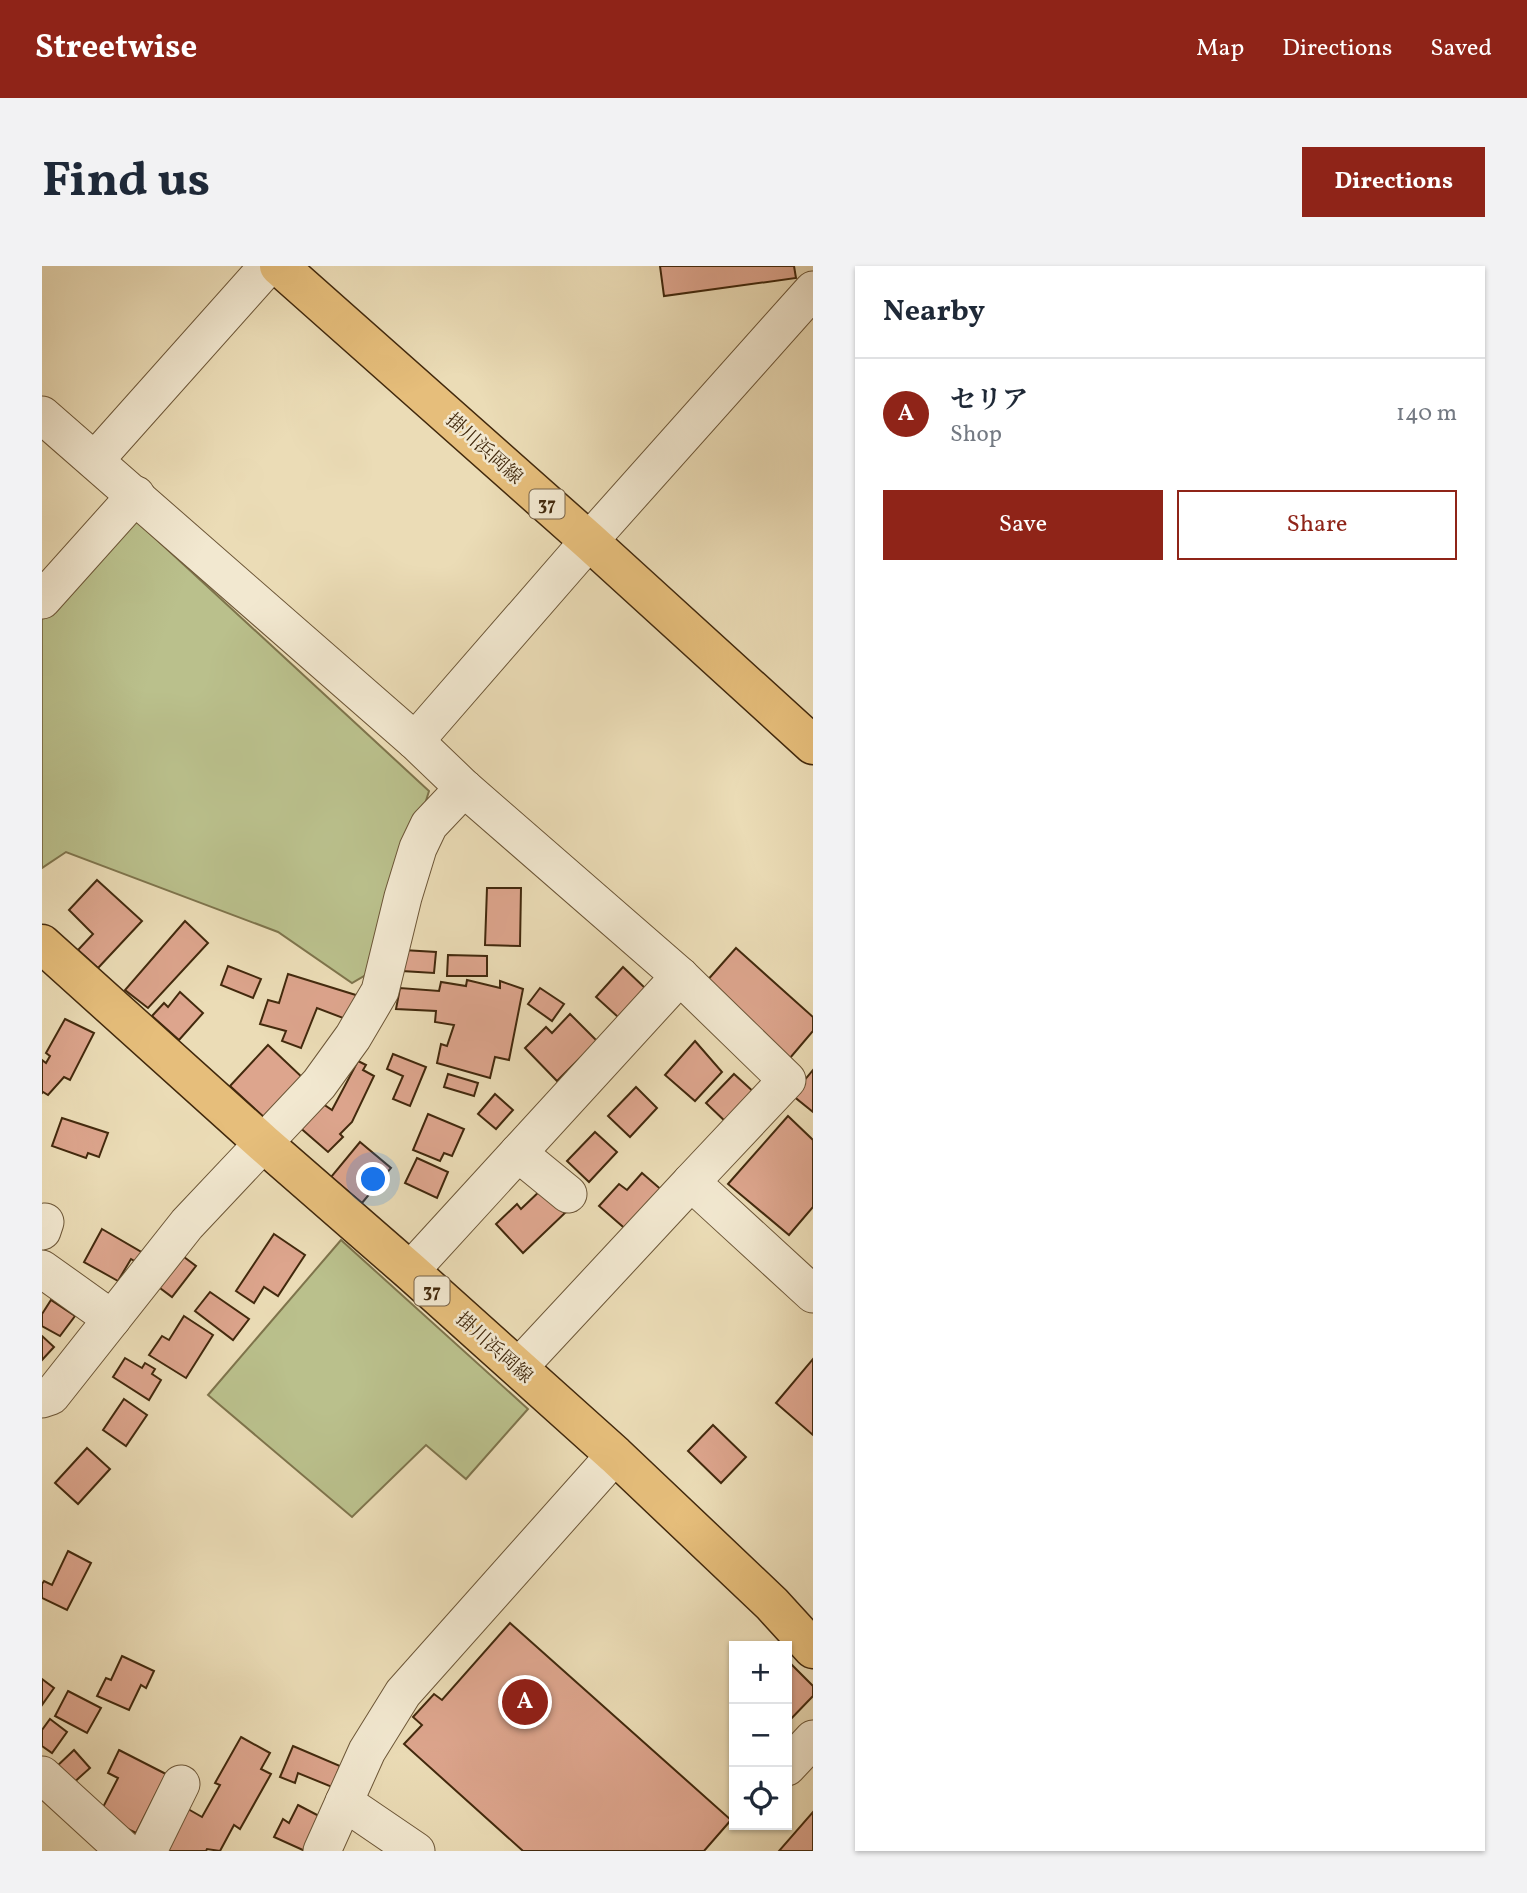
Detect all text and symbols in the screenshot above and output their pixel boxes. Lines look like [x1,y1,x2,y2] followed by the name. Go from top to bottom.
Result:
[35,26,197,72] text: Streetwise
[1196,32,1244,66] text: Map
[1282,32,1392,66] text: Directions
[1430,32,1492,66] text: Saved
[1302,147,1485,217] button: Directions
[42,148,210,217] text: Find us
[883,291,985,333] text: Nearby
[950,383,1028,419] text: セリア
[898,398,914,430] text: A
[1396,398,1457,430] text: 140 m
[440,408,528,491] street label: 掛川浜岡線
[950,419,1002,451] text: Shop
[530,490,564,518] road number: 37
[883,490,1163,560] button: Save
[1177,490,1457,560] button: Share
[356,1162,390,1196] your location
[414,1276,450,1306] road number: 37
[450,1307,538,1390] street label: 掛川浜岡線
[729,1641,792,1830] map controls
[729,1641,792,1704] button: +
[502,1676,548,1728] pin: A
[729,1704,792,1767] button: −
[729,1767,792,1830] button: locate

